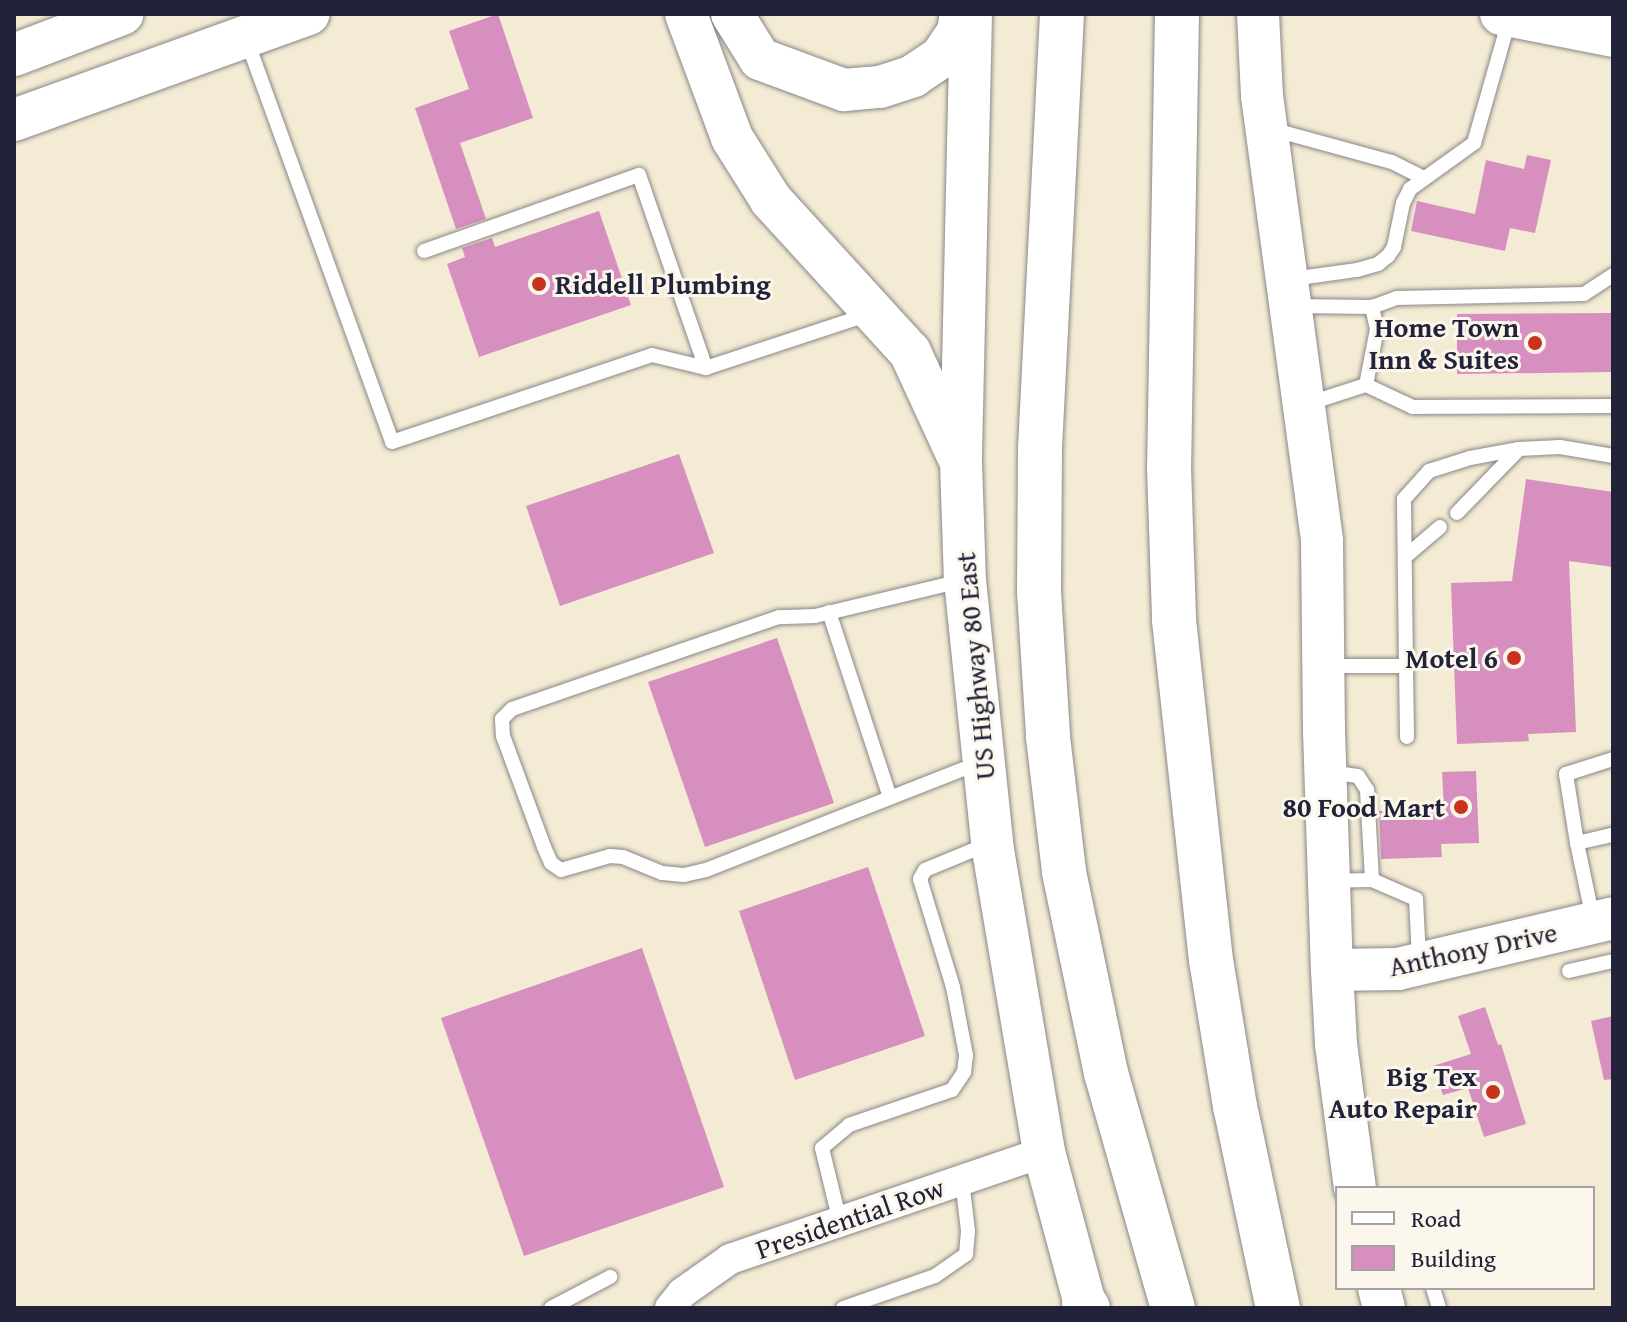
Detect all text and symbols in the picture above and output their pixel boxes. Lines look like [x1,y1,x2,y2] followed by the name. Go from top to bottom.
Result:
[555,267,771,301] place label: Riddell Plumbing
[530,275,548,293] marker: Riddell Plumbing
[1369,310,1519,376] place label: Home Town Inn & Suites
[1526,334,1544,352] marker: Home Town Inn & Suites
[948,551,1002,781] street label: US Highway 80 East
[1405,641,1498,675] place label: Motel 6
[1505,649,1523,667] marker: Motel 6
[1283,790,1445,824] place label: 80 Food Mart
[1452,798,1470,816] marker: 80 Food Mart
[1386,915,1560,983] street label: Anthony Drive
[1328,1059,1477,1125] place label: Big Tex Auto Repair
[1484,1083,1502,1101] marker: Big Tex Auto Repair
[751,1170,949,1266] street label: Presidential Row
[1335,1186,1595,1290] legend
[1411,1201,1461,1236] text: Road
[1411,1241,1496,1276] text: Building

